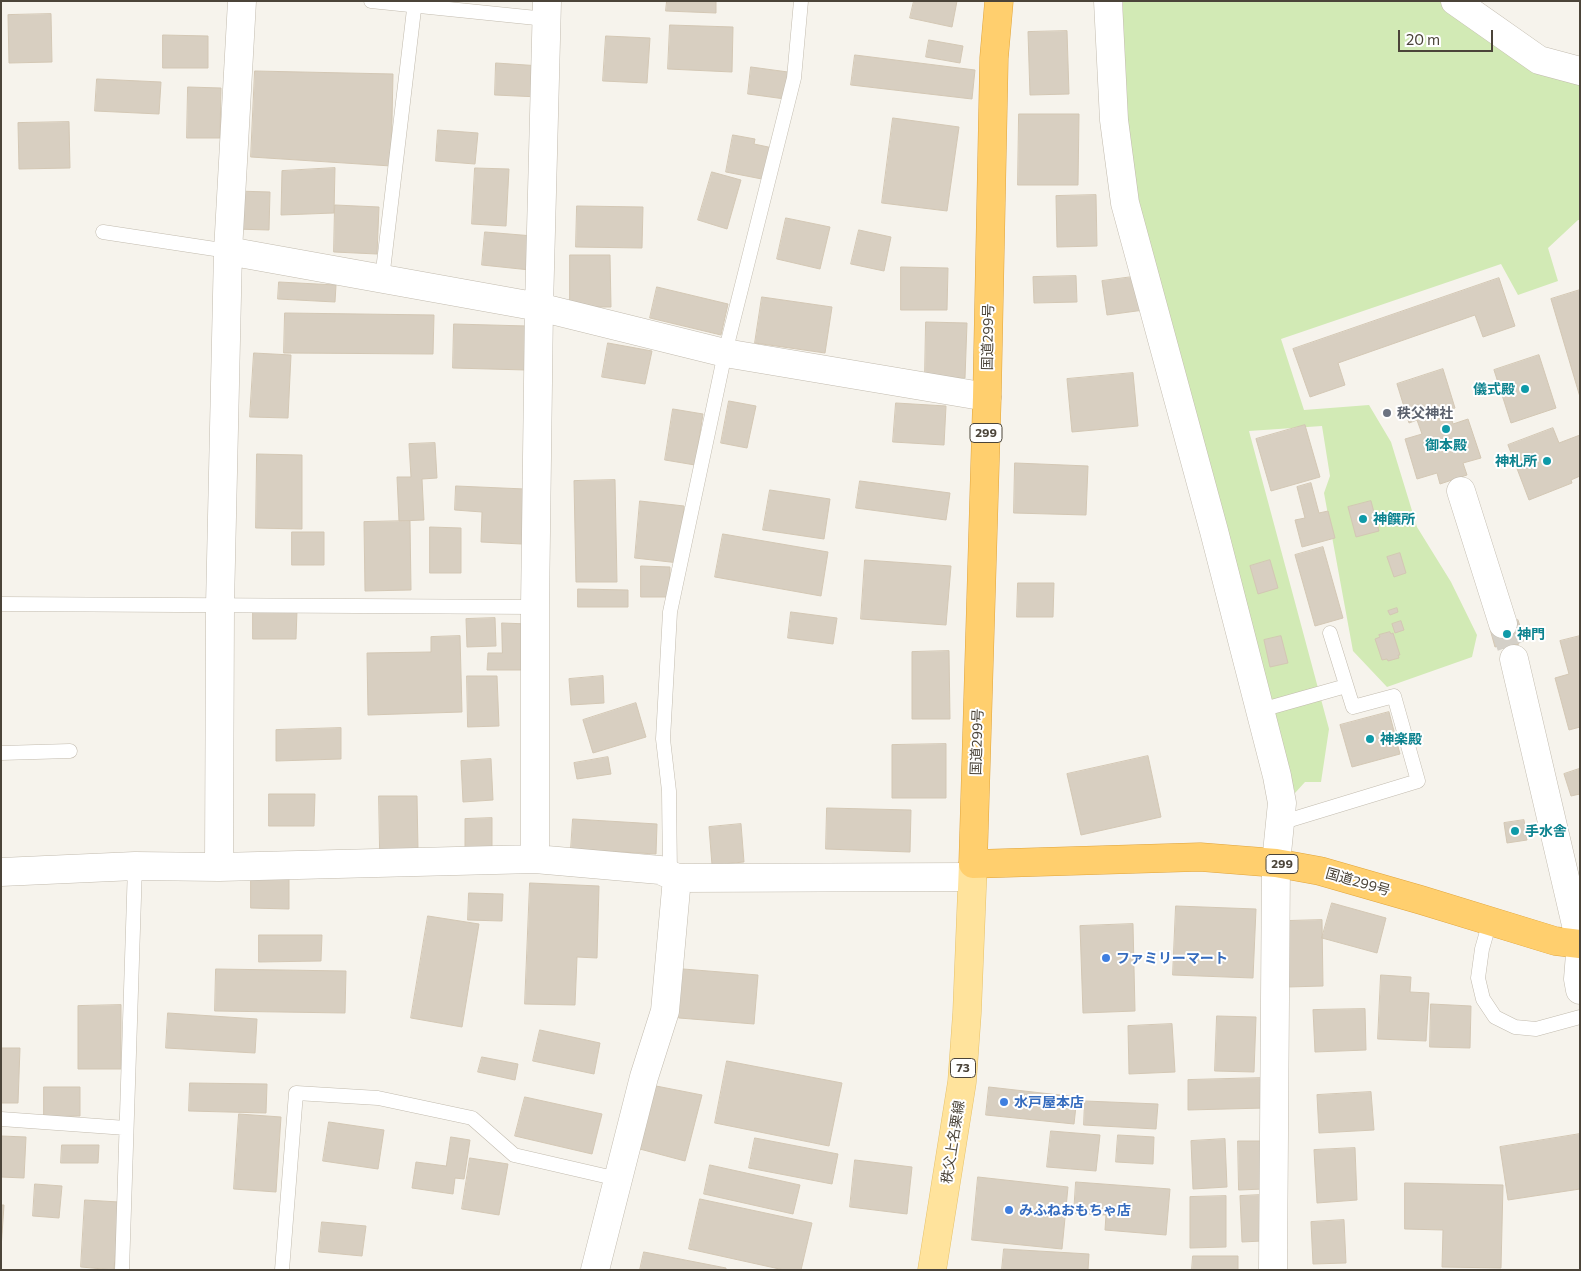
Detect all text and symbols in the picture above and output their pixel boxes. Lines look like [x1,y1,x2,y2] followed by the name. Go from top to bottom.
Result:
[1401,20,1496,52] scale bar
[1406,30,1440,48] text: 20 m
[979,303,997,371] street label: 国道299号
[1473,381,1515,397] place label: 儀式殿
[1519,383,1531,395] marker: 儀式殿
[1397,405,1453,421] place label: 秩父神社
[1381,407,1393,419] marker: 秩父神社
[970,423,1002,442] road number: 299
[1440,423,1452,435] marker: 御本殿
[1425,437,1467,453] place label: 御本殿
[1495,453,1537,469] place label: 神札所
[1541,455,1553,467] marker: 神札所
[1373,511,1415,527] place label: 神饌所
[1357,513,1369,525] marker: 神饌所
[1517,626,1545,642] place label: 神門
[1501,628,1513,640] marker: 神門
[967,708,987,776] street label: 国道299号
[1380,731,1422,747] place label: 神楽殿
[1364,733,1376,745] marker: 神楽殿
[1525,823,1567,839] place label: 手水舎
[1509,825,1521,837] marker: 手水舎
[1266,854,1298,874] road number: 299
[1324,865,1392,899] street label: 国道299号
[1116,950,1228,966] place label: ファミリーマート
[1100,952,1112,964] marker: ファミリーマート
[950,1058,976,1078] road number: 73
[1014,1094,1084,1110] place label: 水戸屋本店
[998,1096,1010,1108] marker: 水戸屋本店
[938,1099,968,1185] street label: 秩父上名栗線
[1019,1202,1131,1218] place label: みふねおもちゃ店
[1003,1204,1015,1216] marker: みふねおもちゃ店

